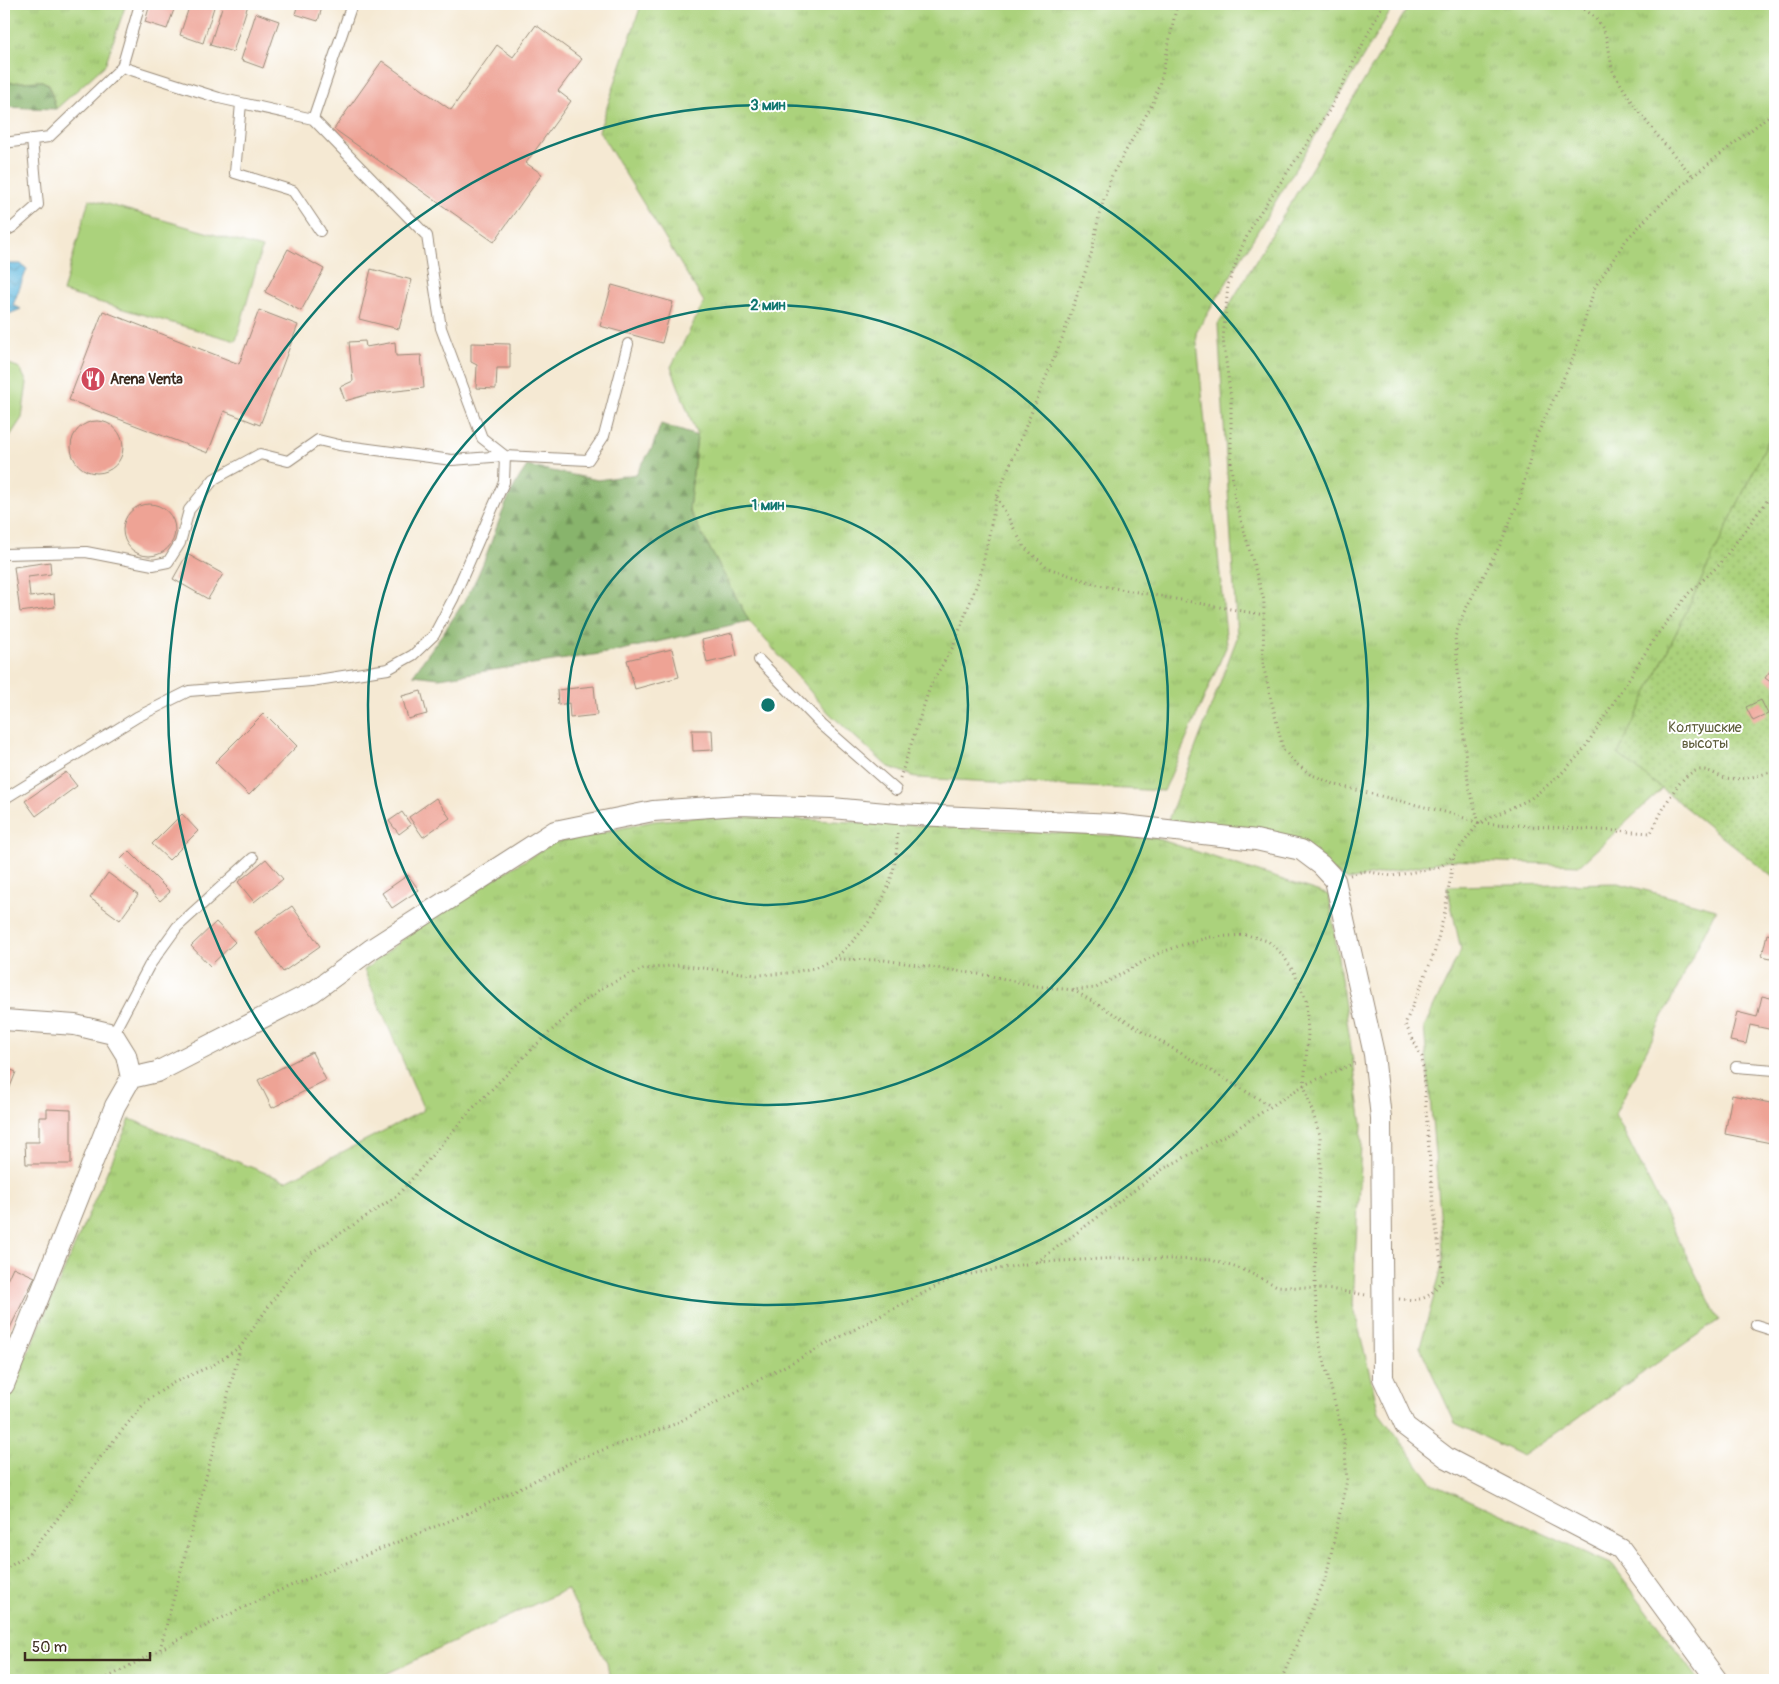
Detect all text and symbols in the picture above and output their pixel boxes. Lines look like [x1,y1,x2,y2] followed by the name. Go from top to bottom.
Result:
[750,96,786,115] text: 3 мин
[750,296,786,315] text: 2 мин
[80,366,106,392] restaurant icon: Arena Venta
[110,371,183,388] place label: Arena Venta
[751,496,785,515] text: 1 мин
[759,696,777,714] centre of rings
[1668,719,1742,752] park label: Колтушские высоты
[25,1629,150,1661] scale bar
[32,1638,67,1657] text: 50 m

